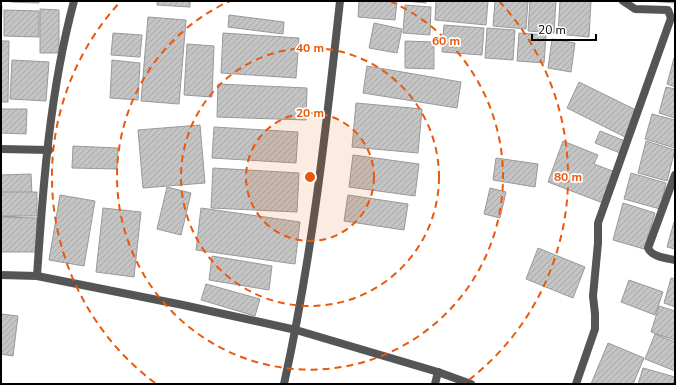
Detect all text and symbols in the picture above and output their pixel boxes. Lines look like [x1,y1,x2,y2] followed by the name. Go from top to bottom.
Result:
[532,16,596,42] scale bar
[538,22,566,38] text: 20 m
[432,33,460,49] text: 60 m
[296,40,324,56] text: 40 m
[296,105,324,121] text: 20 m
[554,169,582,185] text: 80 m
[303,170,317,184] centre of rings

